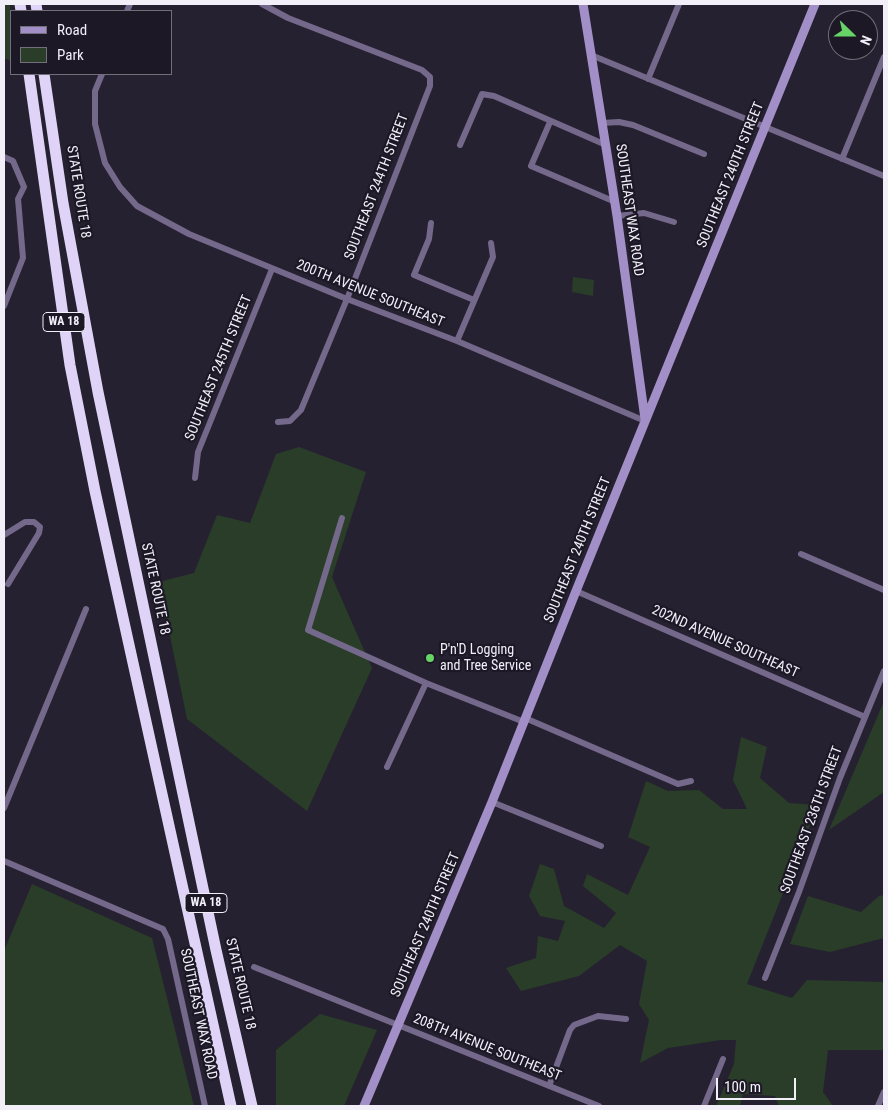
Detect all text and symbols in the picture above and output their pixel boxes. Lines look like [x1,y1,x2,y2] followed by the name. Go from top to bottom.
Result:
[10,10,172,75] legend
[828,10,878,60] north arrow
[57,21,87,39] text: Road
[857,33,875,47] text: N
[57,46,84,64] text: Park
[694,100,768,250] street label: SOUTHEAST 240TH STREET
[341,111,413,263] street label: SOUTHEAST 244TH STREET
[611,143,647,277] street label: SOUTHEAST WAX ROAD
[62,144,94,240] street label: STATE ROUTE 18
[294,257,446,331] street label: 200TH AVENUE SOUTHEAST
[182,293,256,443] street label: SOUTHEAST 245TH STREET
[43,313,85,332] road number: WA 18
[541,475,615,625] street label: SOUTHEAST 240TH STREET
[137,541,173,637] street label: STATE ROUTE 18
[649,602,801,682] street label: 202ND AVENUE SOUTHEAST
[440,642,531,674] place label: P'n'D Logging and Tree Service
[424,652,436,664] marker: P'n'D Logging and Tree Service
[778,744,846,896] street label: SOUTHEAST 236TH STREET
[388,850,464,1000] street label: SOUTHEAST 240TH STREET
[185,894,227,912] road number: WA 18
[221,936,259,1032] street label: STATE ROUTE 18
[176,947,220,1081] street label: SOUTHEAST WAX ROAD
[411,1011,563,1085] street label: 208TH AVENUE SOUTHEAST
[718,1068,798,1100] scale bar
[724,1078,761,1096] text: 100 m

